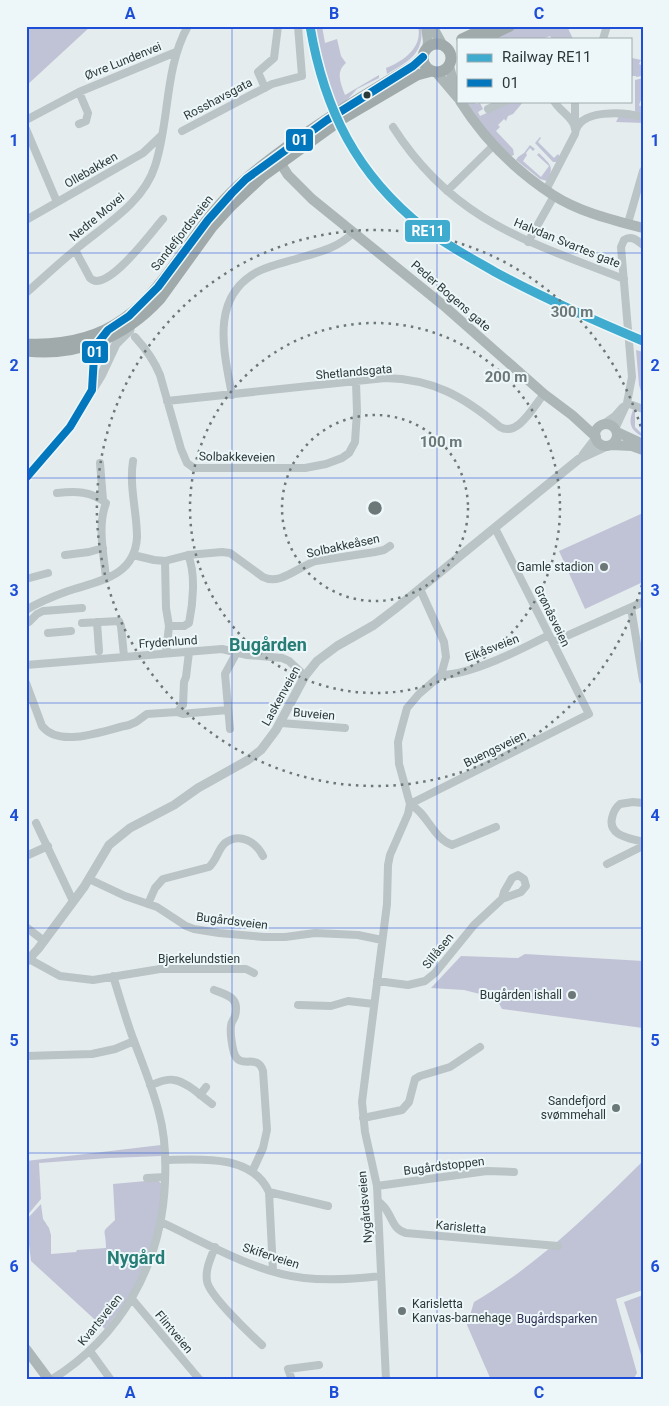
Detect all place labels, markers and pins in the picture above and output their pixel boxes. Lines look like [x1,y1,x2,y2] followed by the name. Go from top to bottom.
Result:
[362,90,372,100] unlabelled marker
[366,499,384,517] centre of rings
[517,560,594,574] place label: Gamle stadion
[598,561,610,573] marker: Gamle stadion
[480,988,562,1002] place label: Bugården ishall
[566,989,578,1001] marker: Bugården ishall
[541,1094,606,1122] place label: Sandefjord svømmehall
[610,1102,622,1114] marker: Sandefjord svømmehall
[412,1297,511,1325] place label: Karisletta Kanvas-barnehage
[396,1305,408,1317] marker: Karisletta Kanvas-barnehage

